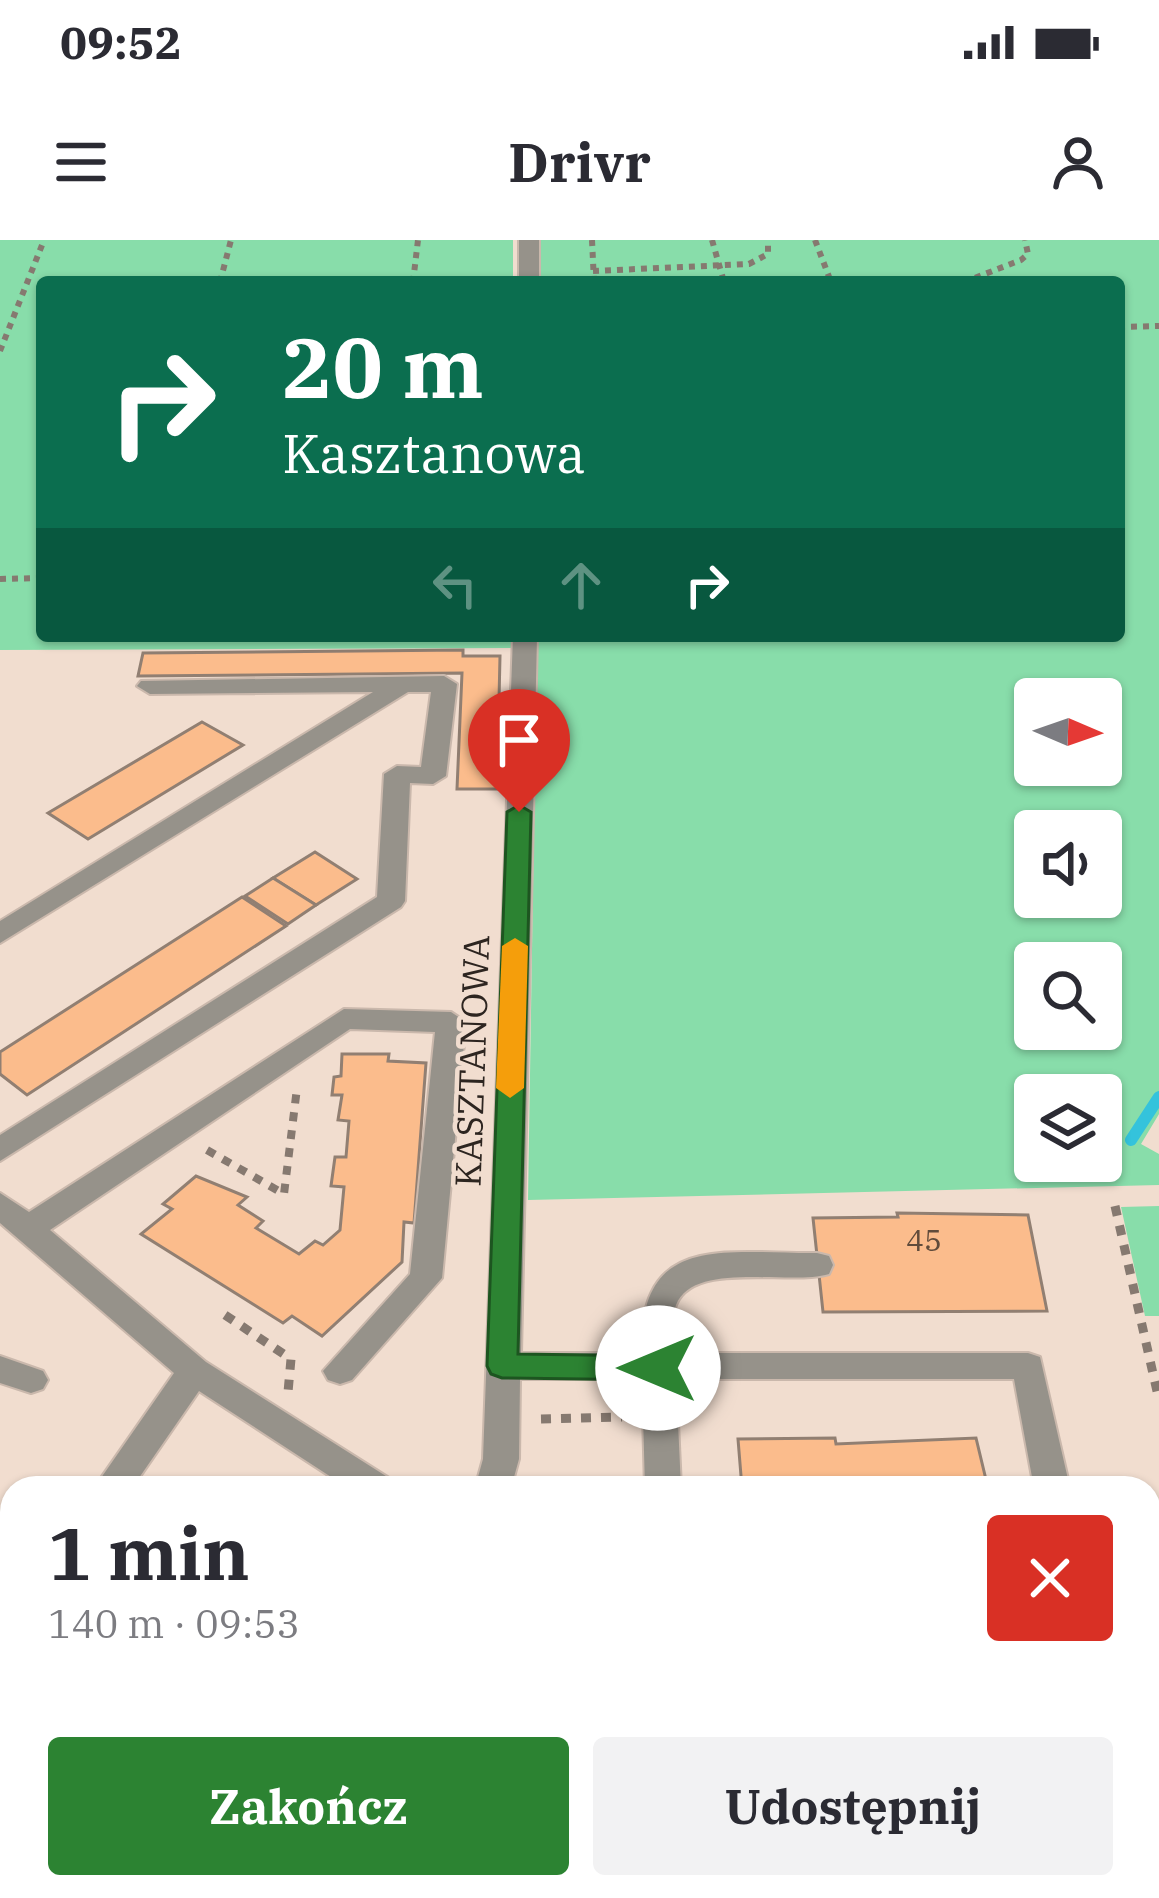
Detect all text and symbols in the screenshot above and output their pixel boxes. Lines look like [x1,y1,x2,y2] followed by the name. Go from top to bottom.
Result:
[60,13,182,71] text: 09:52
[508,127,651,197] text: Drivr
[48,129,114,195] icon: menu
[1045,129,1111,195] icon: person
[282,312,484,421] text: 20 m
[84,324,240,480] icon: right
[282,418,586,488] text: Kasztanowa
[422,552,488,618] icon: left
[548,552,614,618] icon: ahead
[674,552,740,618] icon: right
[1014,678,1122,786] north arrow
[1014,678,1122,1182] map controls
[468,689,570,812] pin
[486,707,552,773] icon: arrive
[1014,810,1122,918] button: sound
[444,934,499,1188] street label: KASZTANOWA
[1014,942,1122,1050] button: search
[1014,1074,1122,1182] button: layers
[906,1220,942,1259] house number: 45
[595,1305,721,1431] position arrow
[48,1506,250,1600] text: 1 min
[987,1515,1113,1641] button: close
[48,1598,300,1649] text: 140 m · 09:53
[48,1737,569,1875] button: Zakończ
[593,1737,1113,1875] button: Udostępnij

